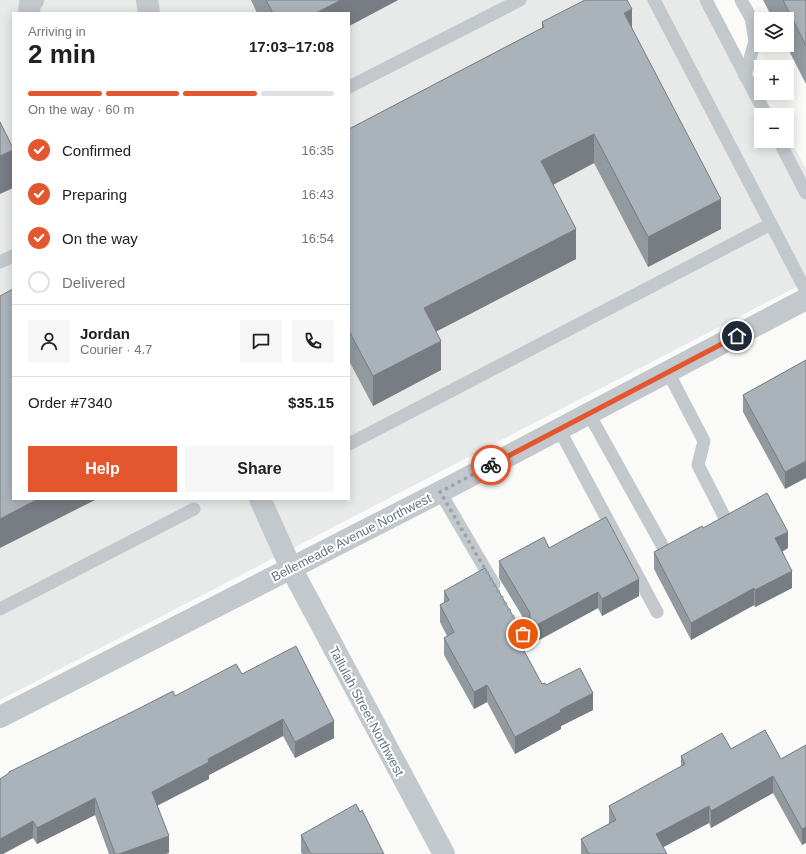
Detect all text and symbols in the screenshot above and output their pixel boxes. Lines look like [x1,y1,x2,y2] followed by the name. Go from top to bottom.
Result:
[754,12,794,148] map controls
[754,12,794,52] button: layers
[28,24,86,39] text: Arriving in
[249,38,334,55] text: 17:03–17:08
[28,39,96,69] text: 2 min
[754,60,794,100] button: +
[28,102,134,117] text: On the way · 60 m
[754,108,794,148] button: −
[28,139,50,161] icon: check
[62,142,131,159] text: Confirmed
[301,143,334,158] text: 16:35
[28,183,50,205] icon: check
[62,186,127,203] text: Preparing
[301,187,334,202] text: 16:43
[28,227,50,249] icon: check
[62,230,138,247] text: On the way
[301,231,334,246] text: 16:54
[62,274,125,291] text: Delivered
[720,319,754,353] pin
[28,320,70,362] button: person
[240,320,282,362] button: chat
[292,320,334,362] button: phone
[80,325,130,342] text: Jordan
[726,325,748,347] icon: home
[80,342,152,357] text: Courier · 4.7
[28,394,112,411] text: Order #7340
[288,394,334,411] text: $35.15
[471,445,511,485] courier
[28,446,177,492] button: Help
[185,446,334,492] button: Share
[480,454,502,476] icon: bike
[269,490,434,584] street label: Bellemeade Avenue Northwest
[506,617,540,651] pin
[512,623,534,645] icon: bag
[326,644,407,779] street label: Tallulah Street Northwest

